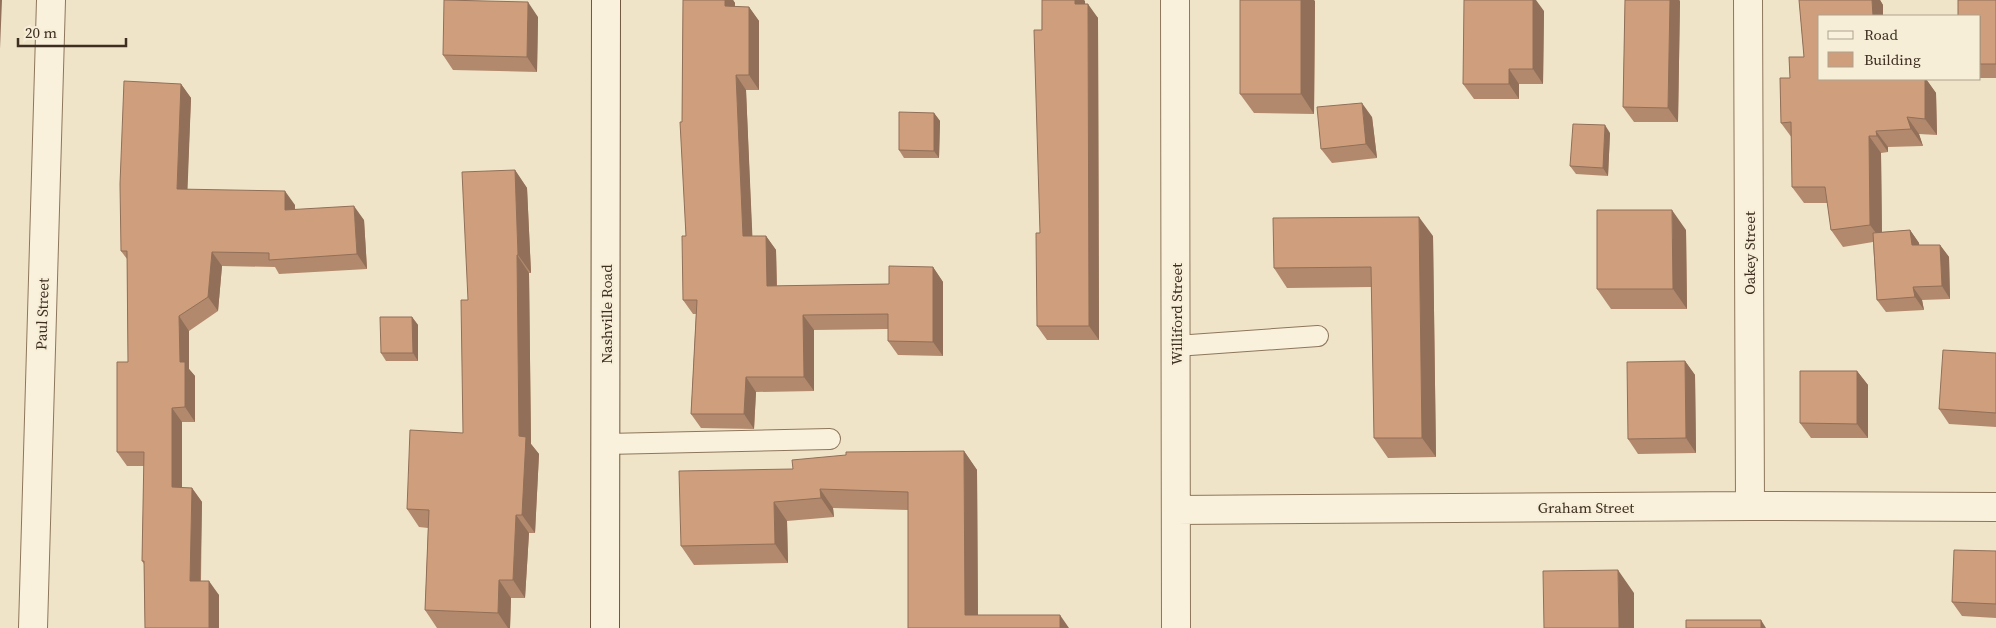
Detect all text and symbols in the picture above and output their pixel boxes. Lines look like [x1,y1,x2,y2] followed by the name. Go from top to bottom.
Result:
[18,15,125,47] scale bar
[1818,15,1981,80] legend
[25,22,57,43] text: 20 m
[1864,24,1898,45] text: Road
[1864,49,1921,70] text: Building
[1739,211,1760,295] street label: Oakey Street
[1166,263,1187,365] street label: Williford Street
[596,264,617,364] street label: Nashville Road
[30,278,54,350] street label: Paul Street
[1538,497,1634,518] street label: Graham Street

